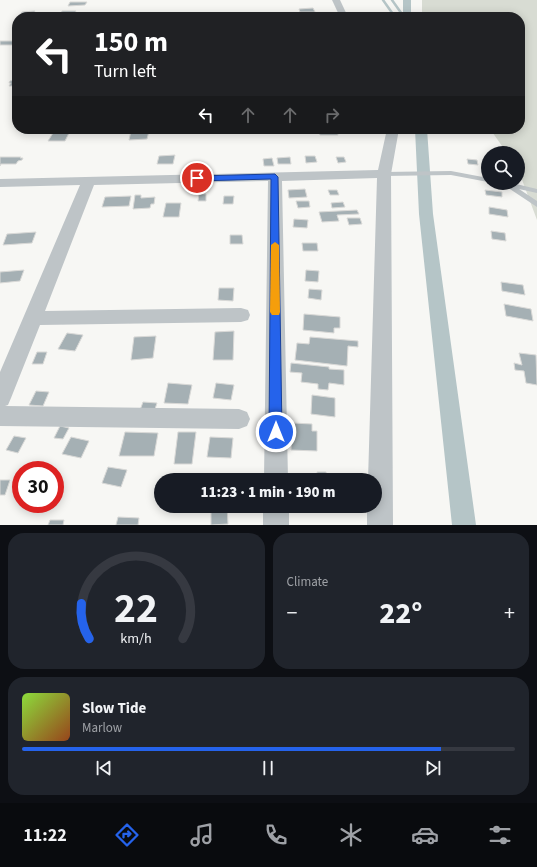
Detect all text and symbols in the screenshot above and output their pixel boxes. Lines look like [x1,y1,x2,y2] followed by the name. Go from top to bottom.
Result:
[94,22,168,62] text: 150 m
[28,28,80,80] icon: left
[94,59,156,84] text: Turn left
[195,104,217,126] icon: left
[237,104,259,126] icon: ahead
[279,104,301,126] icon: ahead
[321,104,343,126] icon: right
[481,146,525,190] map controls
[481,146,525,190] button: search
[180,161,214,195] pin
[186,167,208,189] icon: arrive
[255,411,297,453] position arrow
[12,461,64,513] speed limit sign: 30
[201,482,335,503] text: 11:23 · 1 min · 190 m
[287,573,328,591] text: Climate
[114,579,158,639] text: 22
[379,592,422,635] text: 22°
[287,597,297,629] text: −
[504,597,515,629] text: +
[120,628,152,649] text: km/h
[82,698,146,719] text: Slow Tide
[82,719,122,737] text: Marlow
[93,757,115,779] icon: previous
[257,757,279,779] icon: pause
[422,757,444,779] icon: next
[113,821,141,849] icon: directions
[188,821,216,849] icon: music
[262,821,290,849] icon: phone
[337,821,365,849] icon: climate
[411,821,439,849] icon: car
[486,821,514,849] icon: filters
[23,823,67,848] text: 11:22

